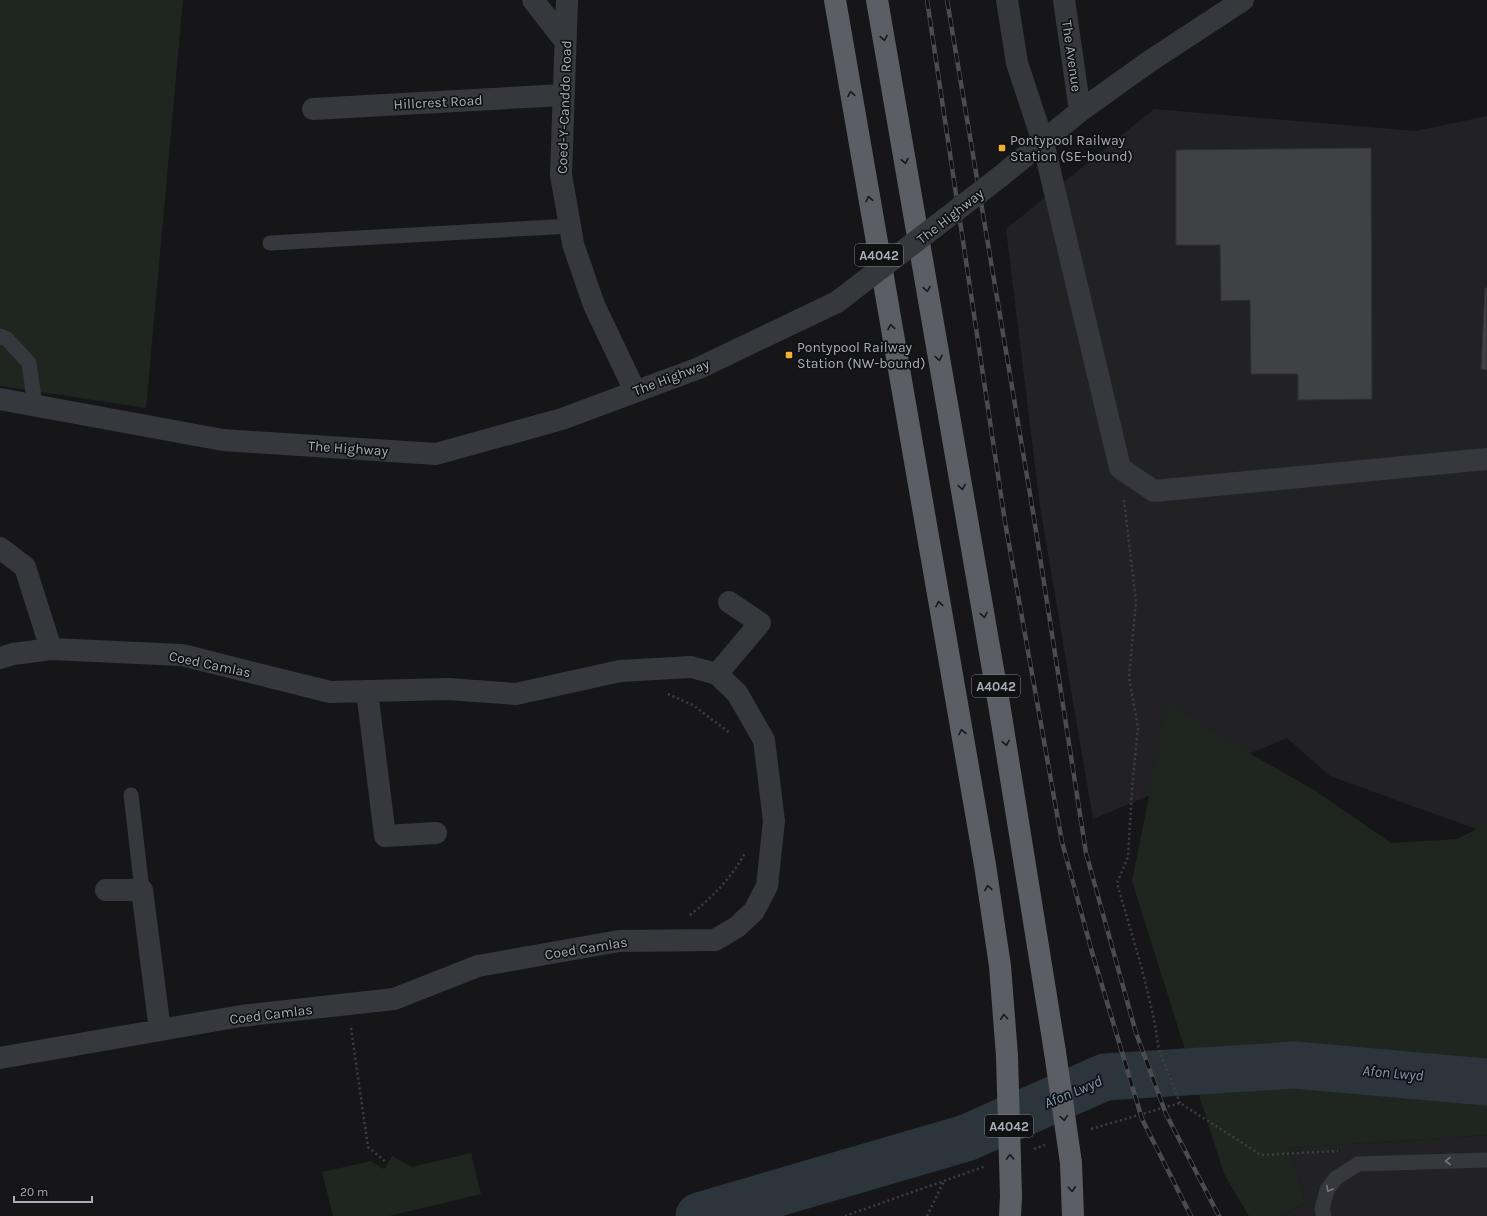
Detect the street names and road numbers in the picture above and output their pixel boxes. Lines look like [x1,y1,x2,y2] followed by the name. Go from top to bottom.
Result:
[1058,19,1085,93] street label: The Avenue
[554,40,575,174] street label: Coed-Y-Canddo Road
[393,92,483,113] street label: Hillcrest Road
[913,185,988,248] street label: The Highway
[855,244,903,266] road number: A4042
[631,355,712,400] street label: The Highway
[307,437,389,460] street label: The Highway
[167,648,252,681] street label: Coed Camlas
[972,675,1020,697] road number: A4042
[544,934,629,963] street label: Coed Camlas
[229,1001,313,1028] street label: Coed Camlas
[985,1115,1033,1137] road number: A4042

